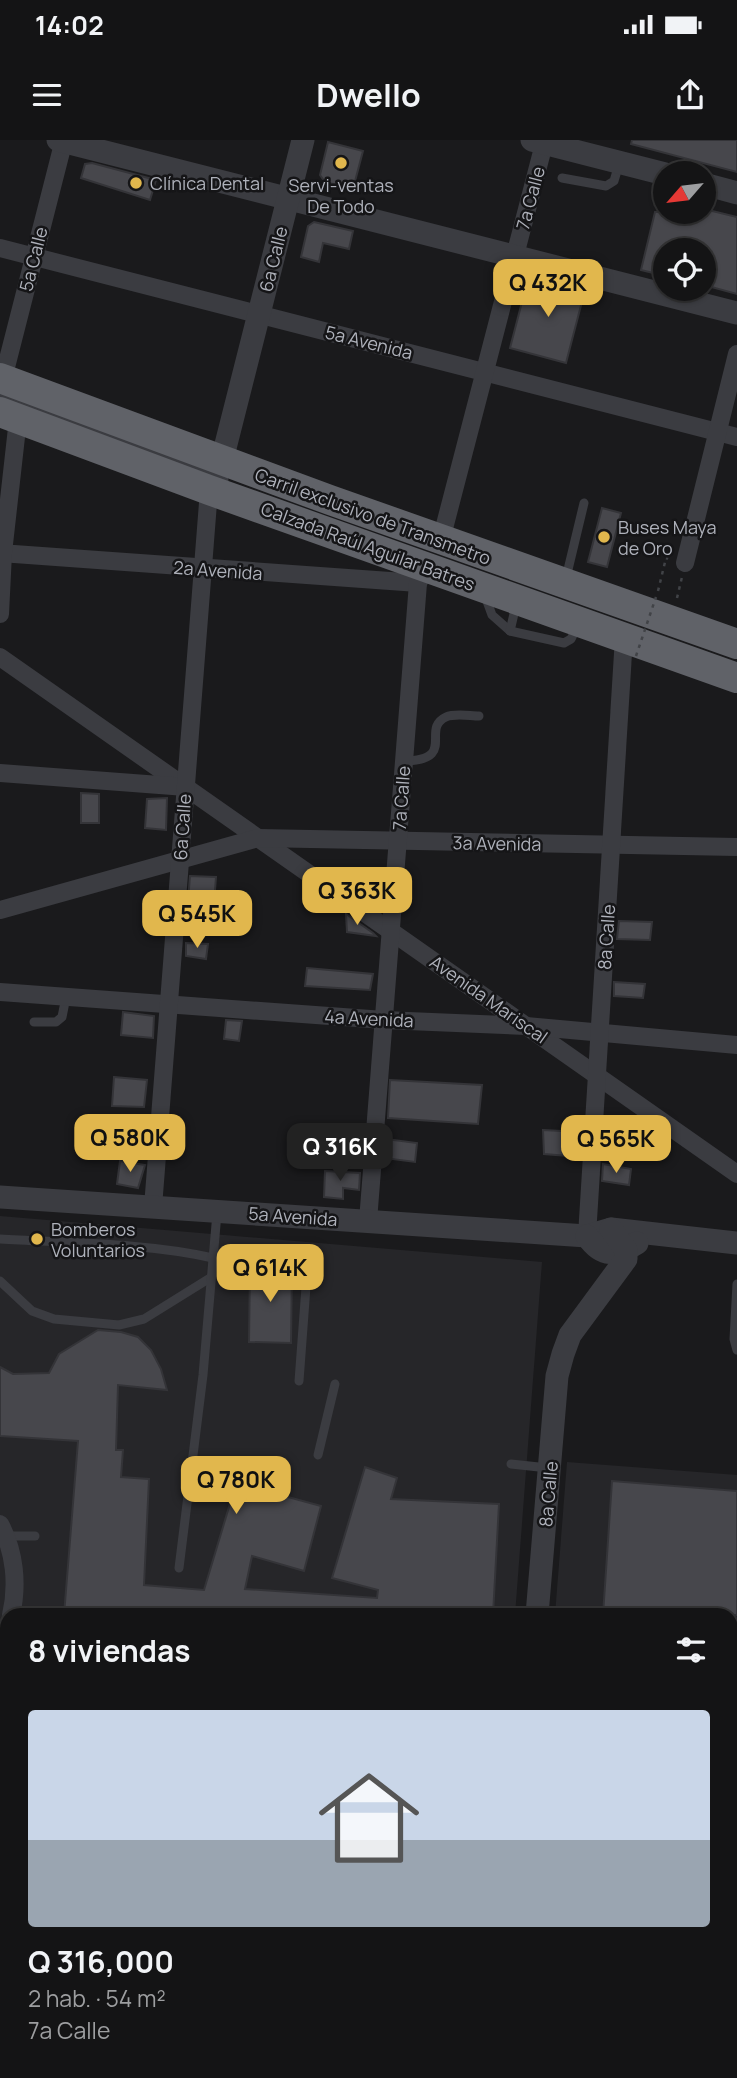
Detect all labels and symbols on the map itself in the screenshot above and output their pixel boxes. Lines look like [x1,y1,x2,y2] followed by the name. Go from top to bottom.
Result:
[333,155,349,171] marker: Servi-ventas De Todo
[653,161,716,224] north arrow
[510,164,550,232] street label: 7a Calle
[150,171,264,195] place label: Clínica Dental
[288,173,394,218] place label: Servi-ventas De Todo
[128,175,144,191] marker: Clínica Dental
[13,224,53,294] street label: 5a Calle
[253,224,293,294] street label: 6a Calle
[491,260,605,319] pin: Q 432K
[323,320,415,364] street label: 5a Avenida
[252,462,494,570] street label: Carril exclusivo de Transmetro
[258,496,478,596] street label: Calzada Raúl Aguilar Batres
[618,515,716,560] place label: Buses Maya de Oro
[596,529,612,545] marker: Buses Maya de Oro
[173,555,263,585] street label: 2a Avenida
[387,765,415,831] street label: 7a Calle
[168,793,196,861] street label: 6a Calle
[452,830,542,856] street label: 3a Avenida
[300,868,414,927] pin: Q 363K
[140,890,254,950] pin: Q 545K
[592,903,620,971] street label: 8a Calle
[425,950,553,1048] street label: Avenida Mariscal
[324,1004,414,1032] street label: 4a Avenida
[73,1114,187,1174] pin: Q 580K
[559,1116,673,1175] pin: Q 565K
[283,1124,397,1183] pin: Q 316K
[248,1201,338,1231] street label: 5a Avenida
[51,1217,145,1262] place label: Bomberos Voluntarios
[29,1231,45,1247] marker: Bomberos Voluntarios
[213,1244,327,1304] pin: Q 614K
[179,1456,293,1516] pin: Q 780K
[533,1460,563,1528] street label: 8a Calle

